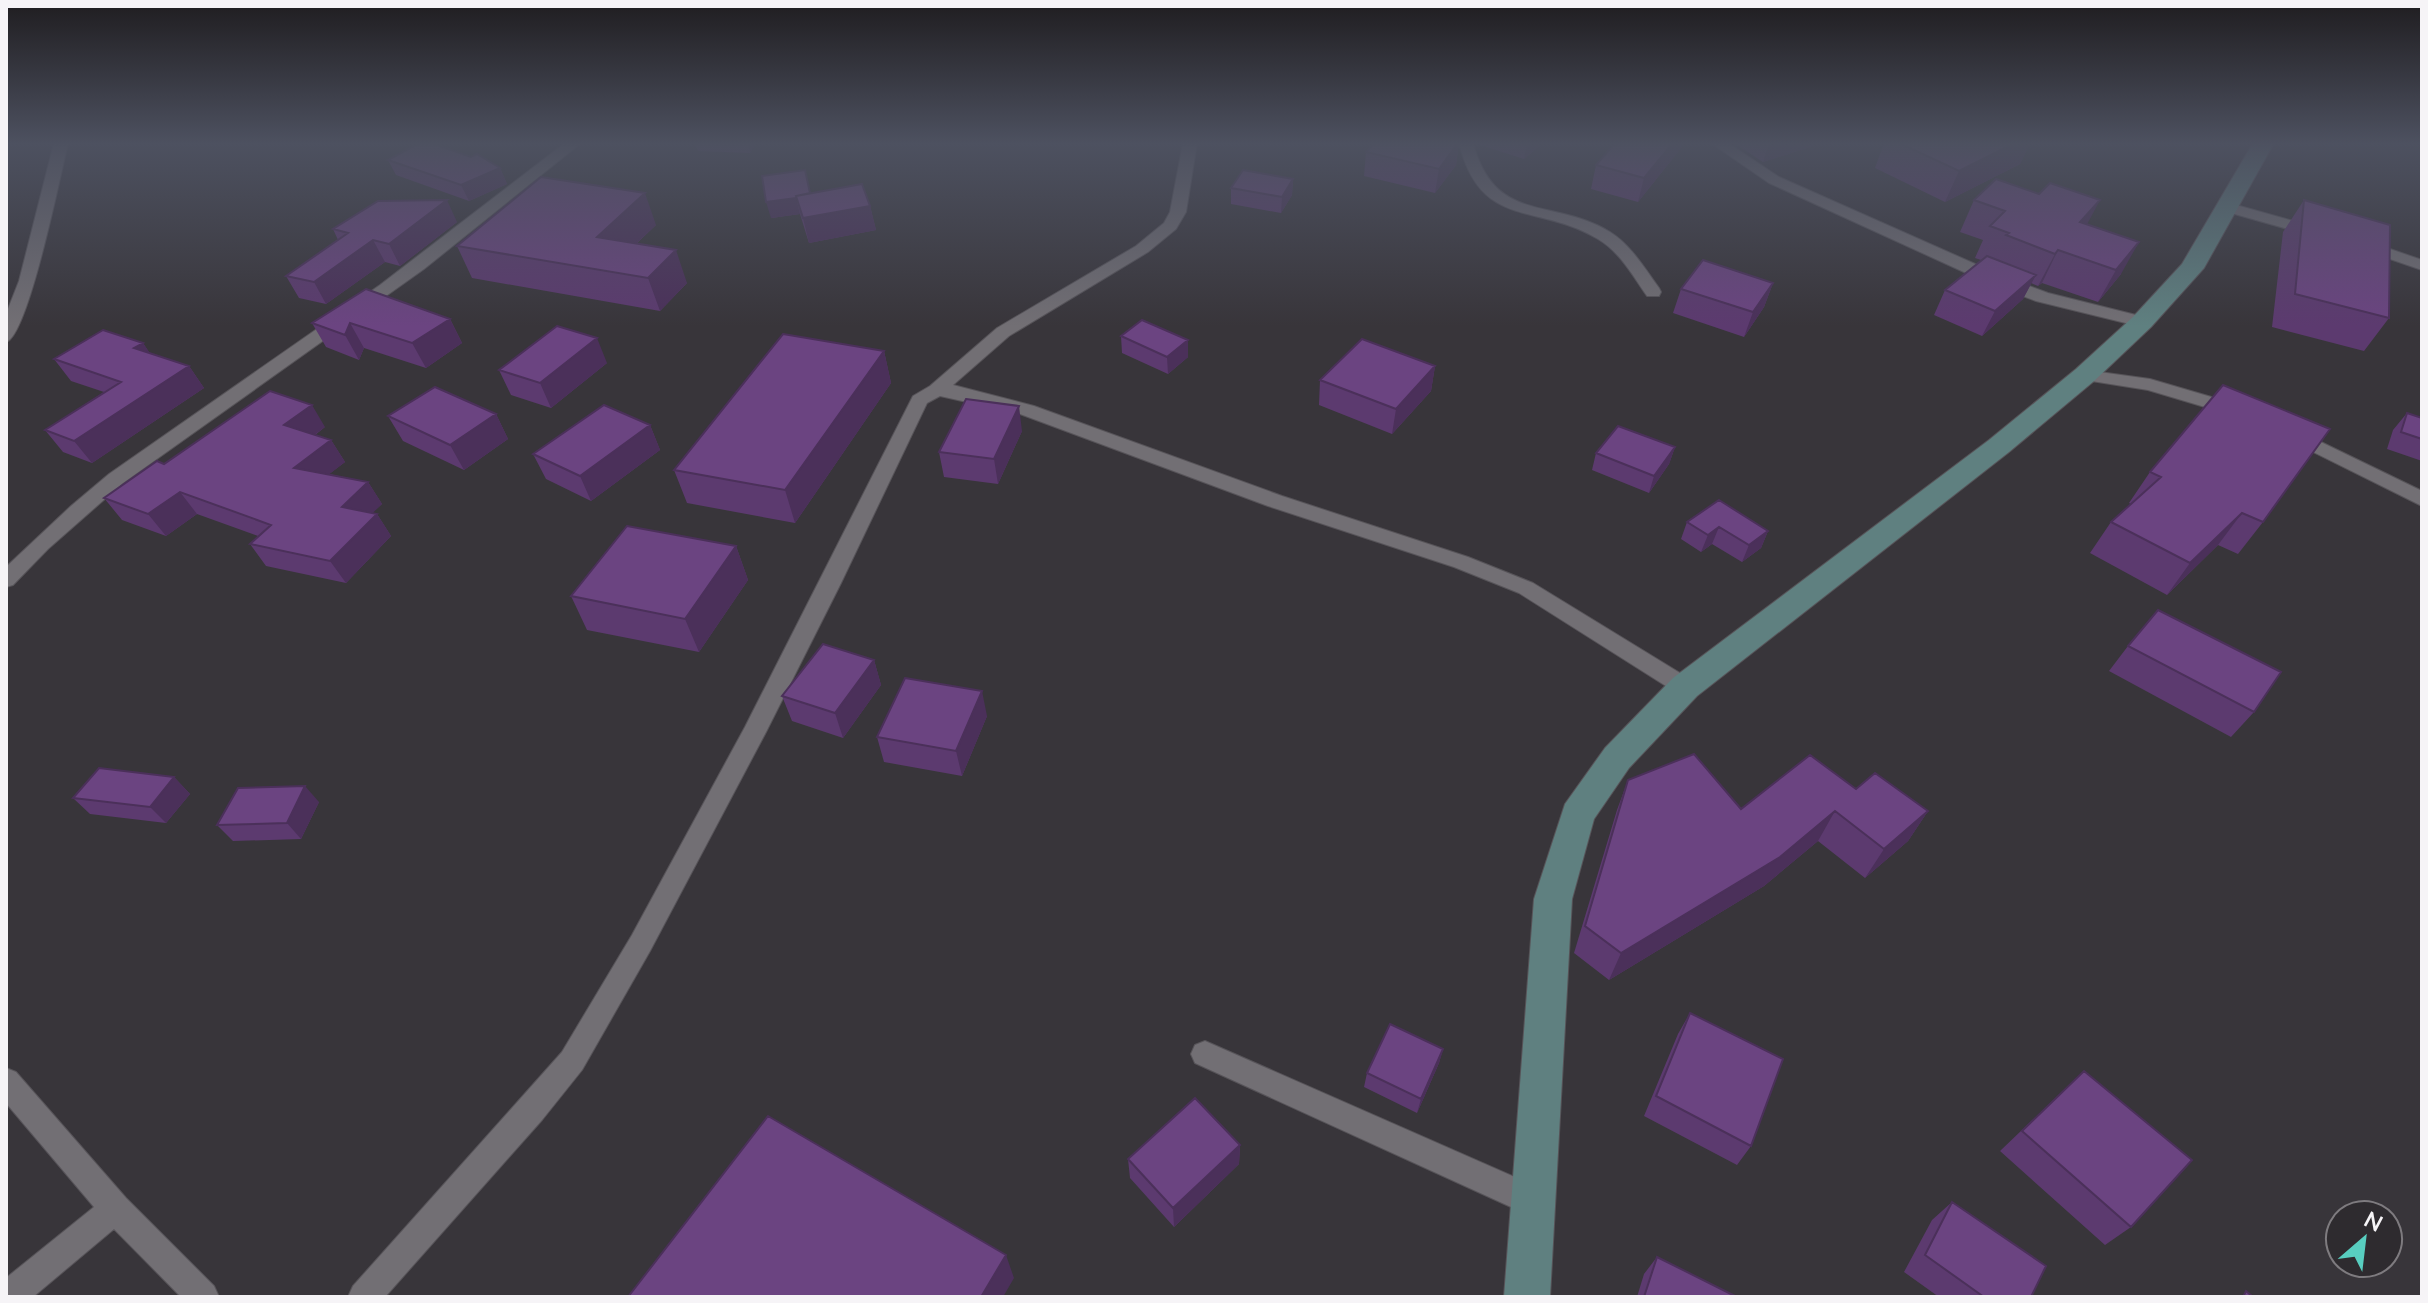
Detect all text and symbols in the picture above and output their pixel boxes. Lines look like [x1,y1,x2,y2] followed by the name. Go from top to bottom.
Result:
[2324,1199,2404,1279] north arrow
[2360,1205,2387,1237] text: N

